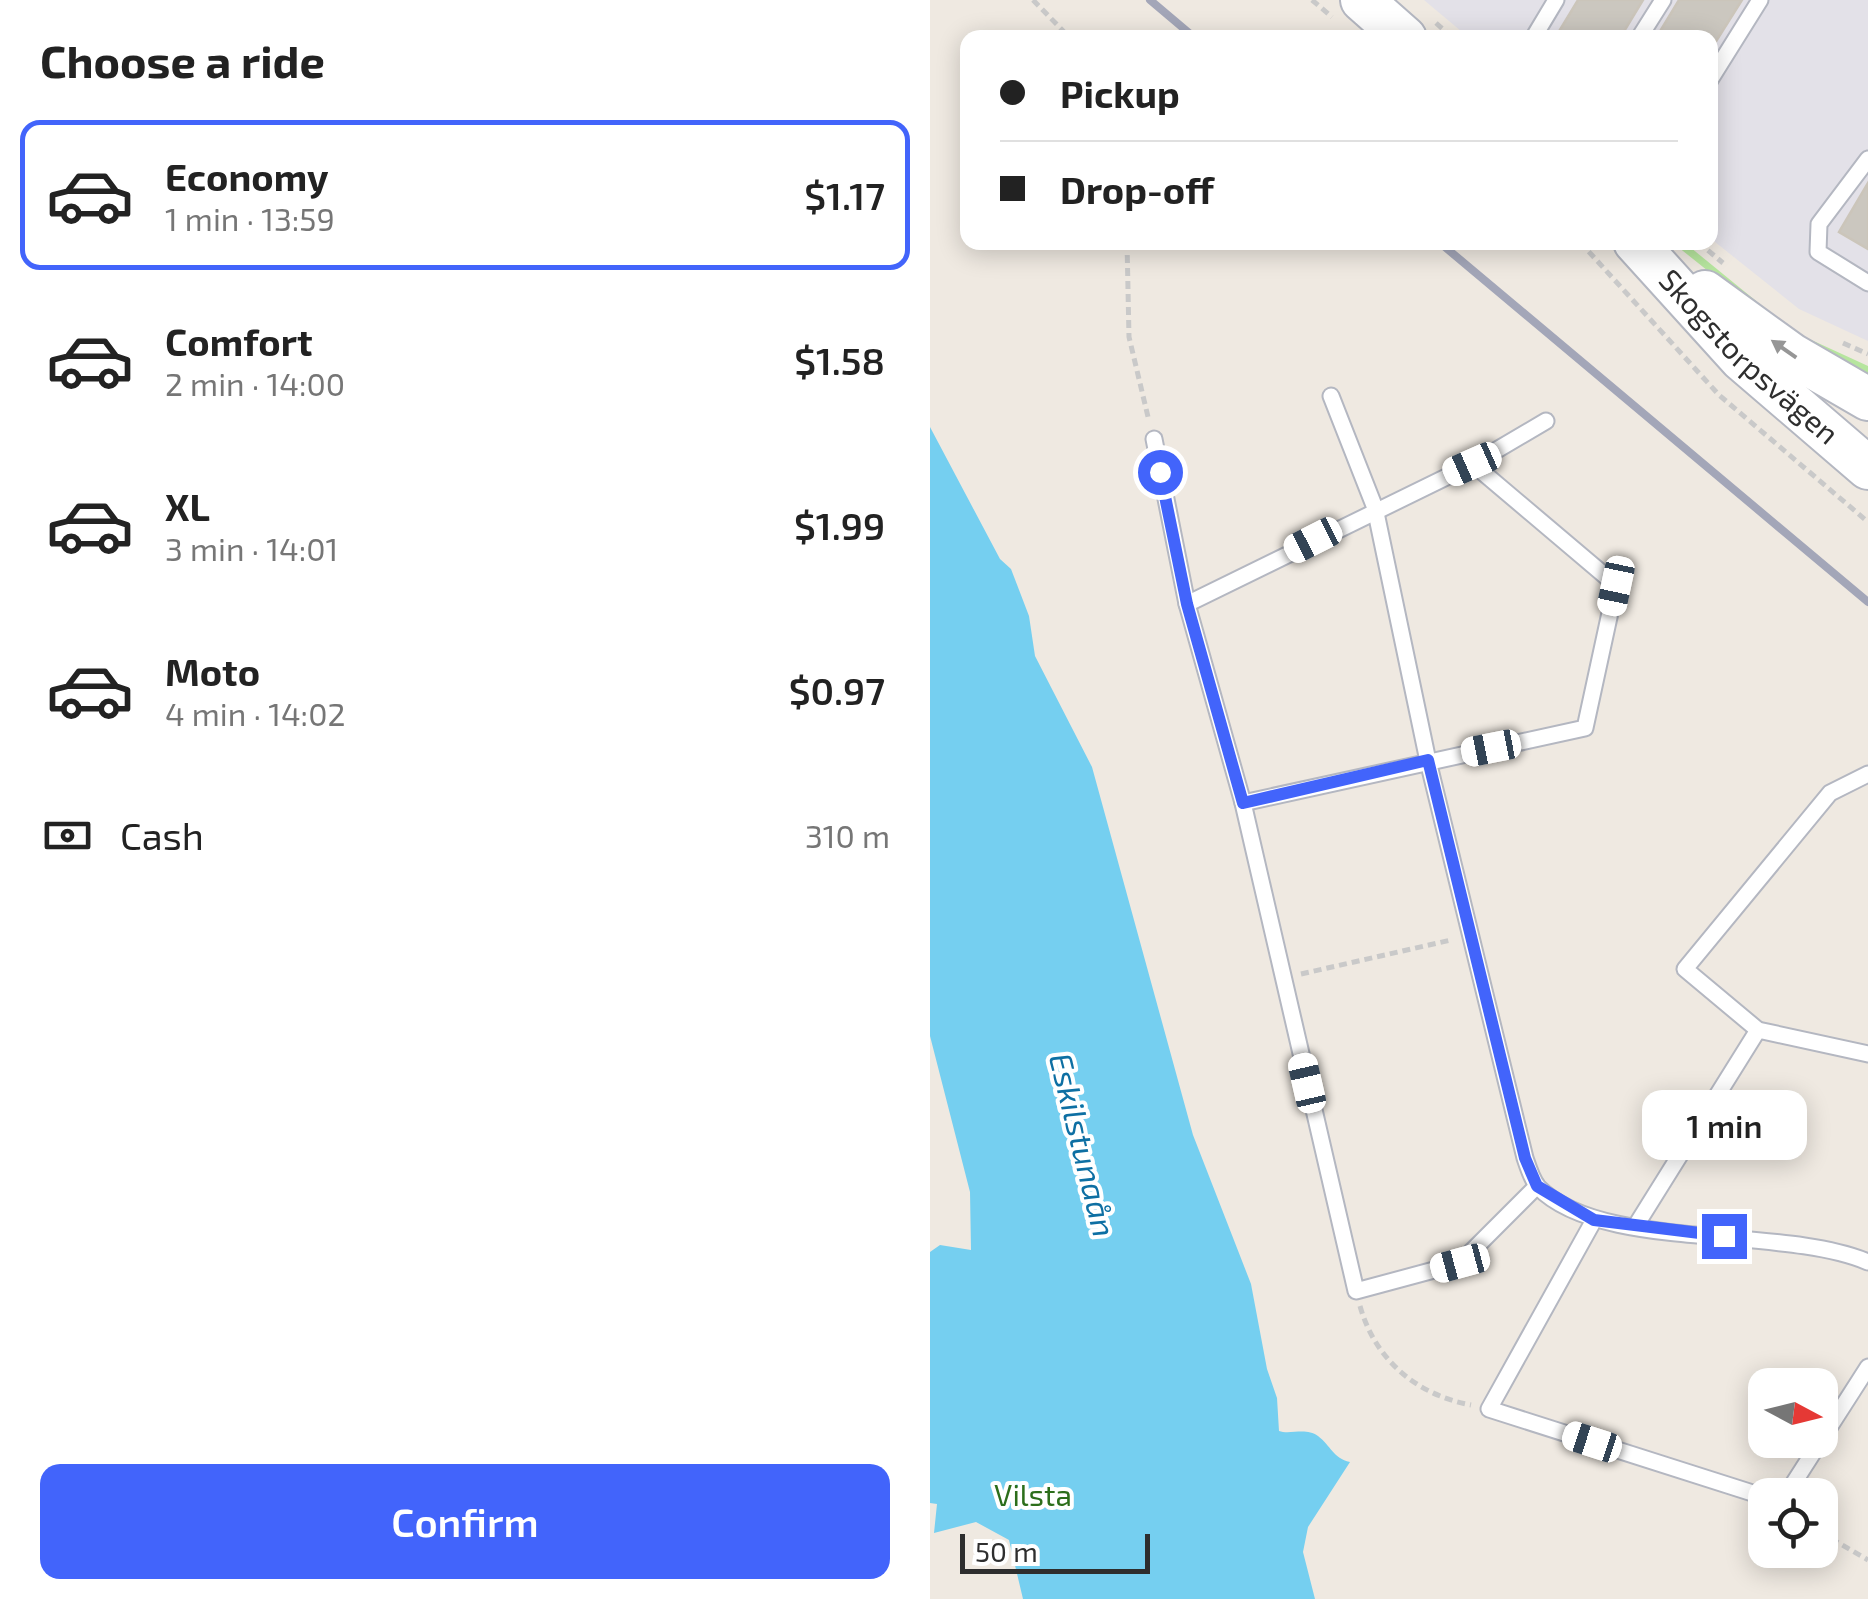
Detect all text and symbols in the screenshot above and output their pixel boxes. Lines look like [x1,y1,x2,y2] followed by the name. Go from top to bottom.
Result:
[40,33,325,87] text: Choose a ride
[1060,70,1180,116] text: Pickup
[45,150,135,240] icon: car
[165,153,329,199] text: Economy
[1060,166,1214,212] text: Drop-off
[804,172,885,218] text: $1.17
[165,199,335,237] text: 1 min · 13:59
[1653,261,1847,451] street label: Skogstorpsvägen
[45,315,135,405] icon: car
[165,318,313,364] text: Comfort
[794,337,885,383] text: $1.58
[1771,340,1798,359] one-way arrow
[165,364,345,402] text: 2 min · 14:00
[1438,438,1506,490] car
[1138,450,1183,495] route start
[45,480,135,570] icon: car
[165,483,210,529] text: XL
[794,502,885,548] text: $1.99
[1279,513,1347,567] car
[165,529,338,567] text: 3 min · 14:01
[1595,554,1637,618] car
[45,645,135,735] icon: car
[165,648,260,694] text: Moto
[789,667,885,713] text: $0.97
[165,694,345,732] text: 4 min · 14:02
[1459,728,1523,768] car
[40,808,95,863] icon: cash
[120,812,204,858] text: Cash
[805,816,890,854] text: 310 m
[1043,1049,1125,1240] water label: Eskilstunaån
[1286,1050,1328,1116] car
[1642,1091,1806,1161] callout: 1 min
[1687,1106,1762,1144] text: 1 min
[1702,1214,1747,1259] route end
[1427,1241,1493,1285] car
[1748,1368,1838,1458] north arrow
[1748,1368,1838,1568] map controls
[1559,1418,1625,1466] car
[40,1464,890,1579] button: Confirm
[994,1476,1072,1512] park label: Vilsta
[1748,1478,1838,1568] button: locate
[960,1529,1150,1574] scale bar
[975,1534,1038,1568] text: 50 m

